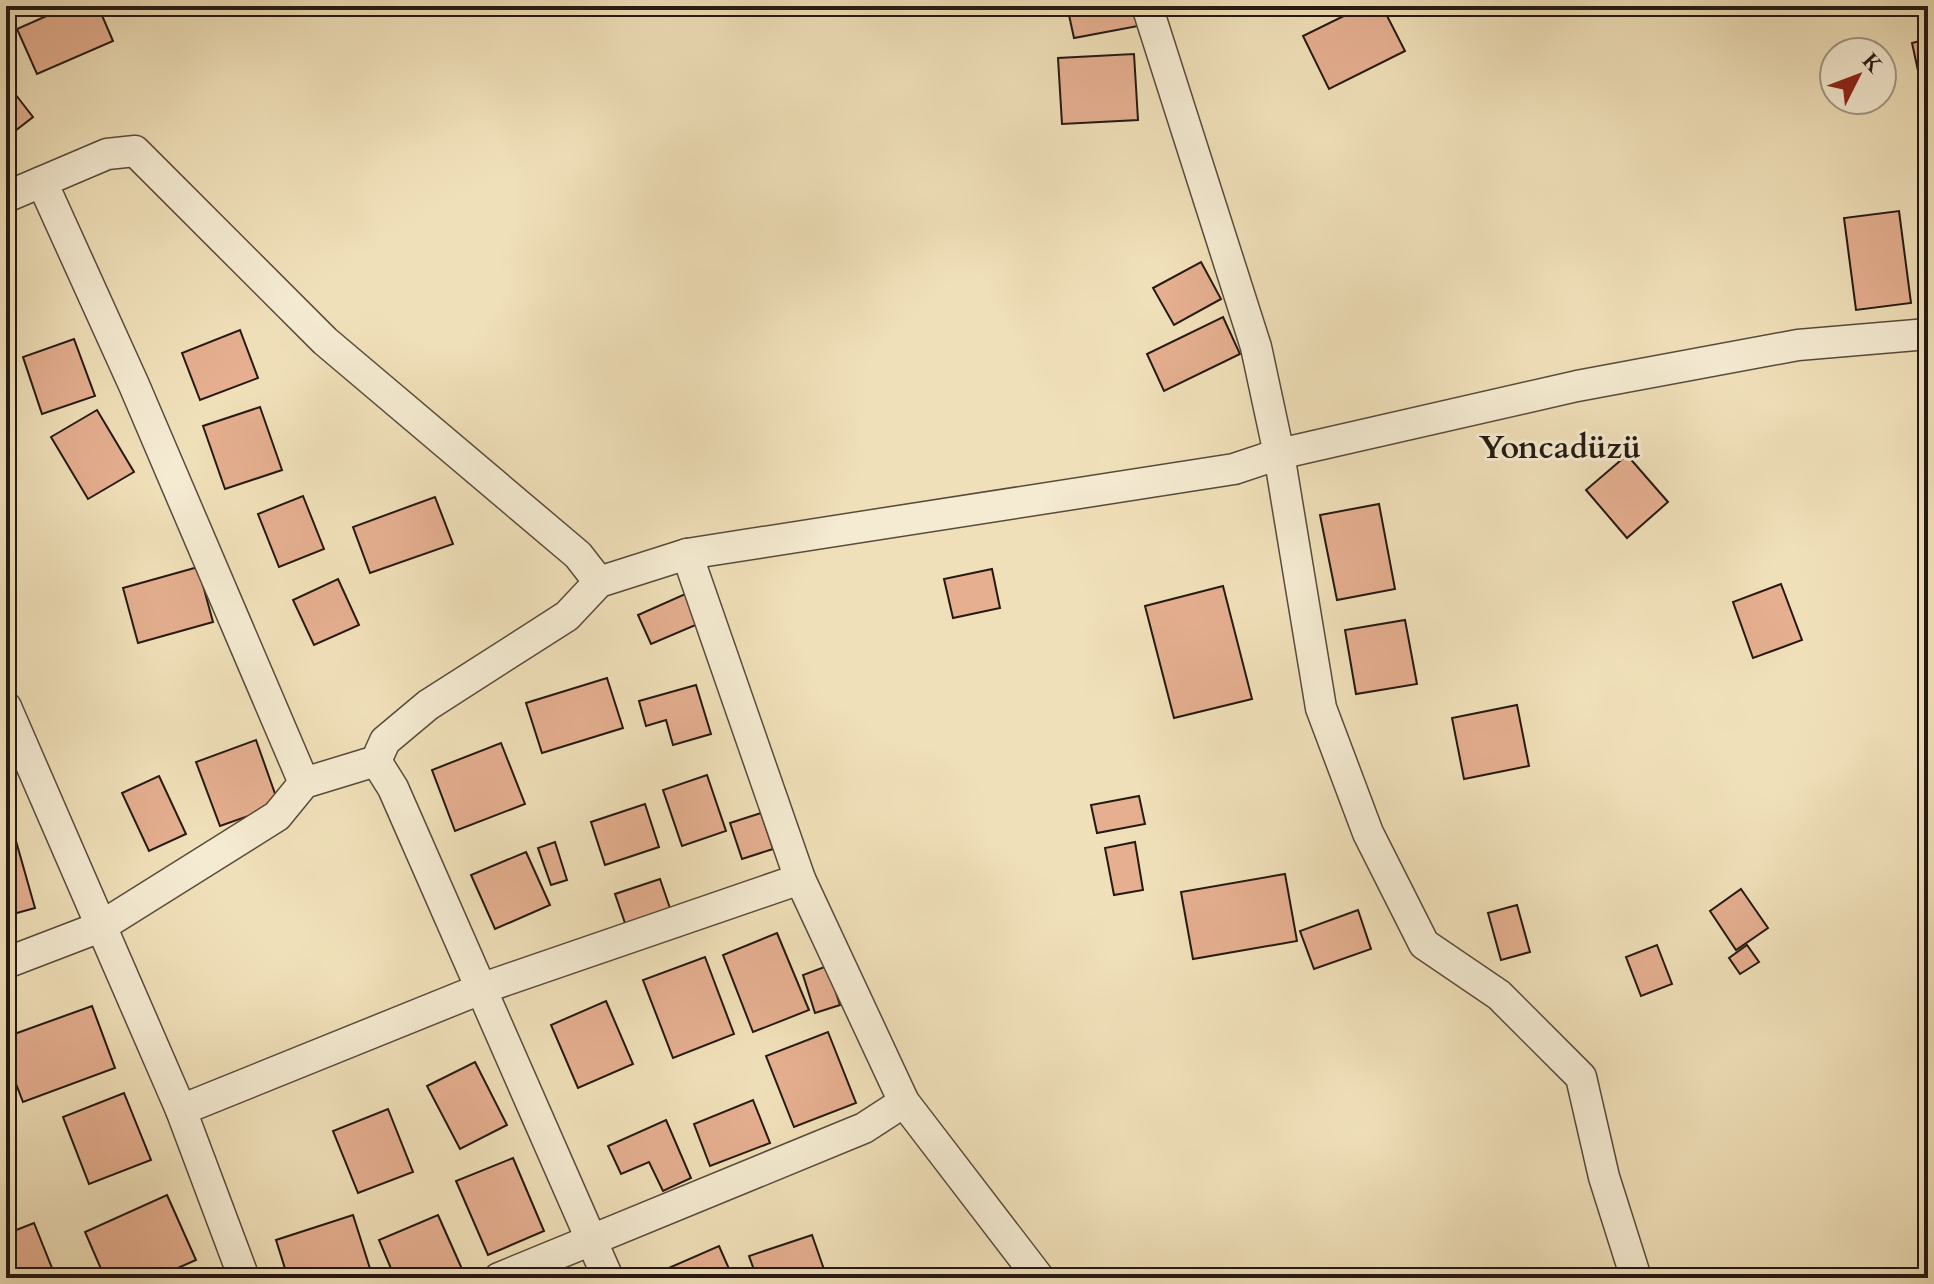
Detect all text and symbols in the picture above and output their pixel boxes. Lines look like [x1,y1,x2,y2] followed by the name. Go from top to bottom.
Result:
[1818,36,1898,116] north arrow
[1855,47,1889,80] text: K
[1479,426,1641,470] district label: Yoncadüzü

